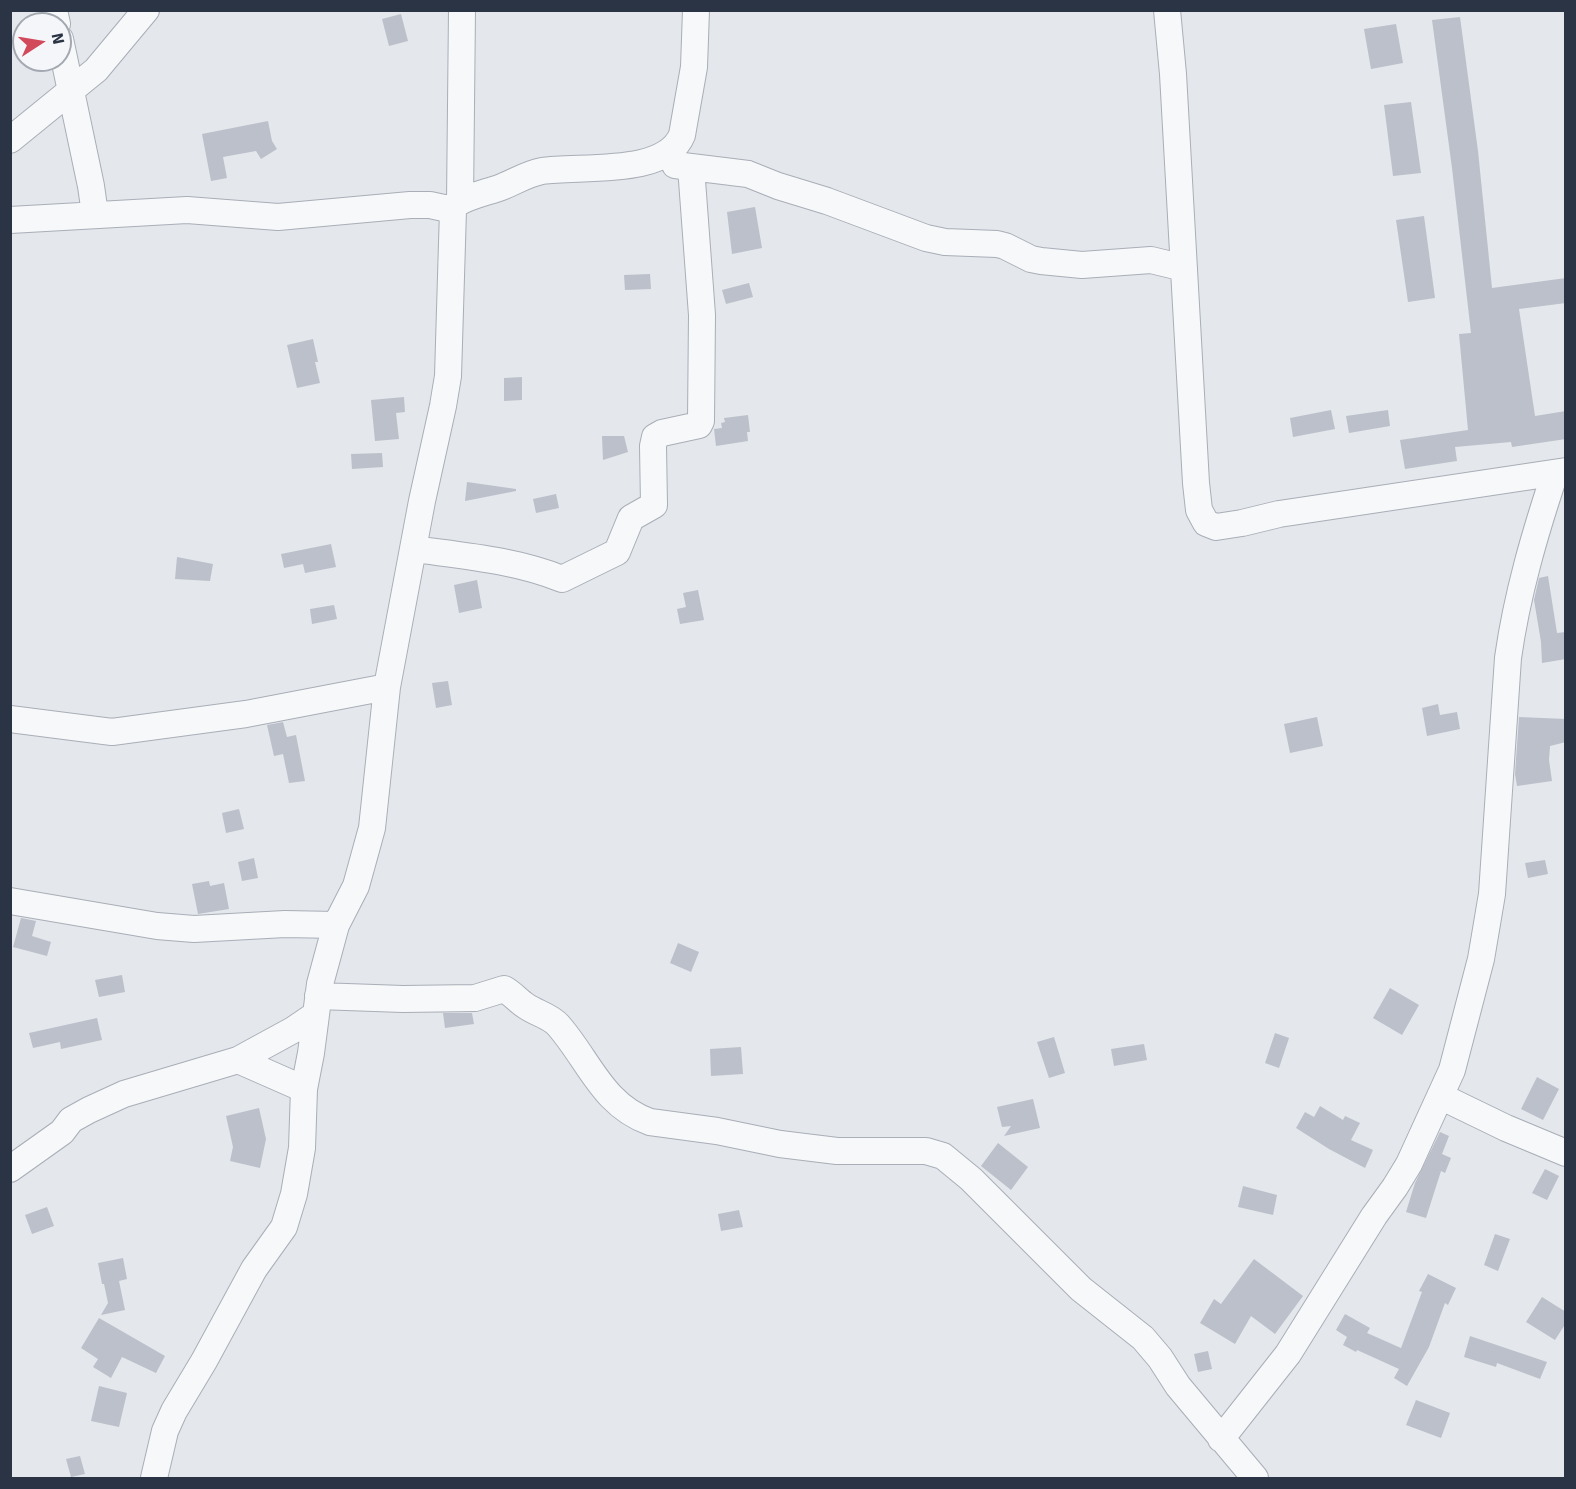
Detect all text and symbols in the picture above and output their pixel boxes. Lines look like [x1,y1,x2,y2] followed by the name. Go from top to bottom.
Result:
[12,12,72,72] north arrow
[47,31,69,46] text: N

